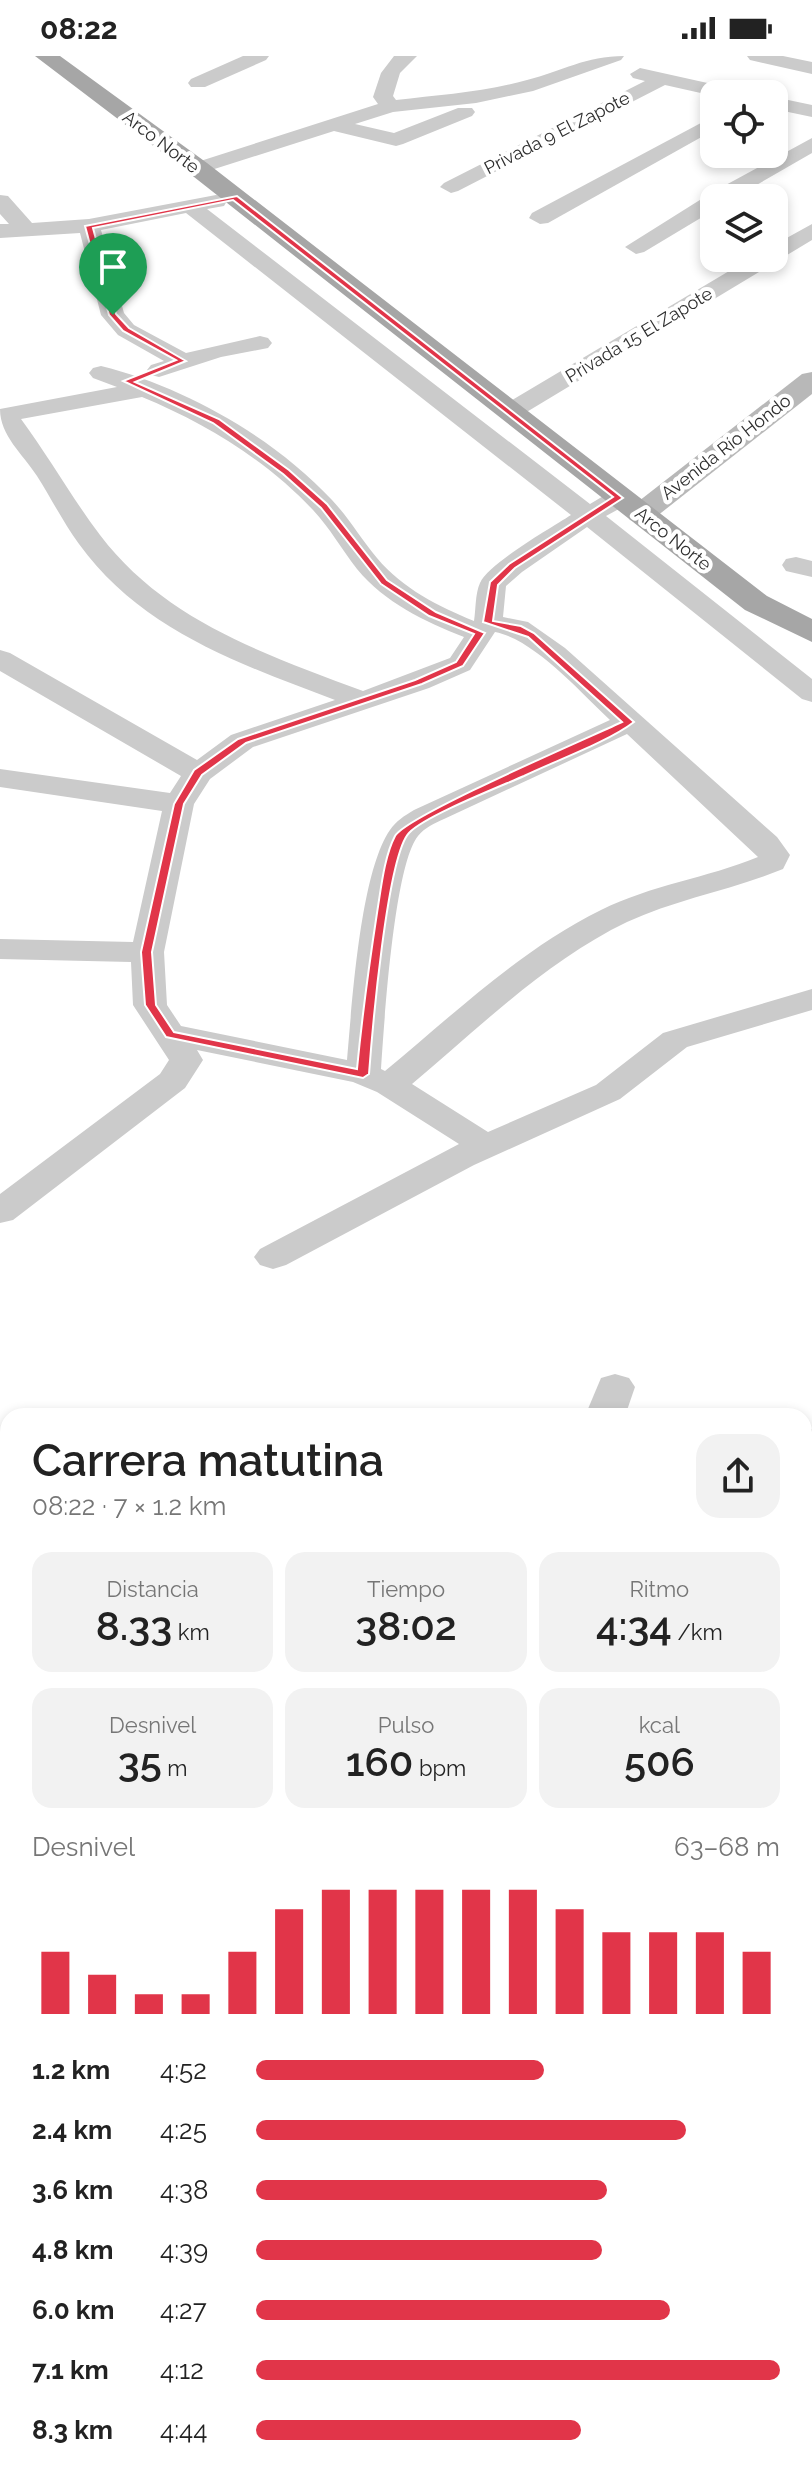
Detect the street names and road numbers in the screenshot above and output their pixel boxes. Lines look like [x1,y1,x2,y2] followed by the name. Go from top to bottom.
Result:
[481,87,633,178] street label: Privada 9 El Zapote
[119,106,204,177] street label: Arco Norte
[562,282,716,387] street label: Privada 15 El Zapote
[657,389,795,504] street label: Avenida Río Hondo
[631,502,716,575] street label: Arco Norte

